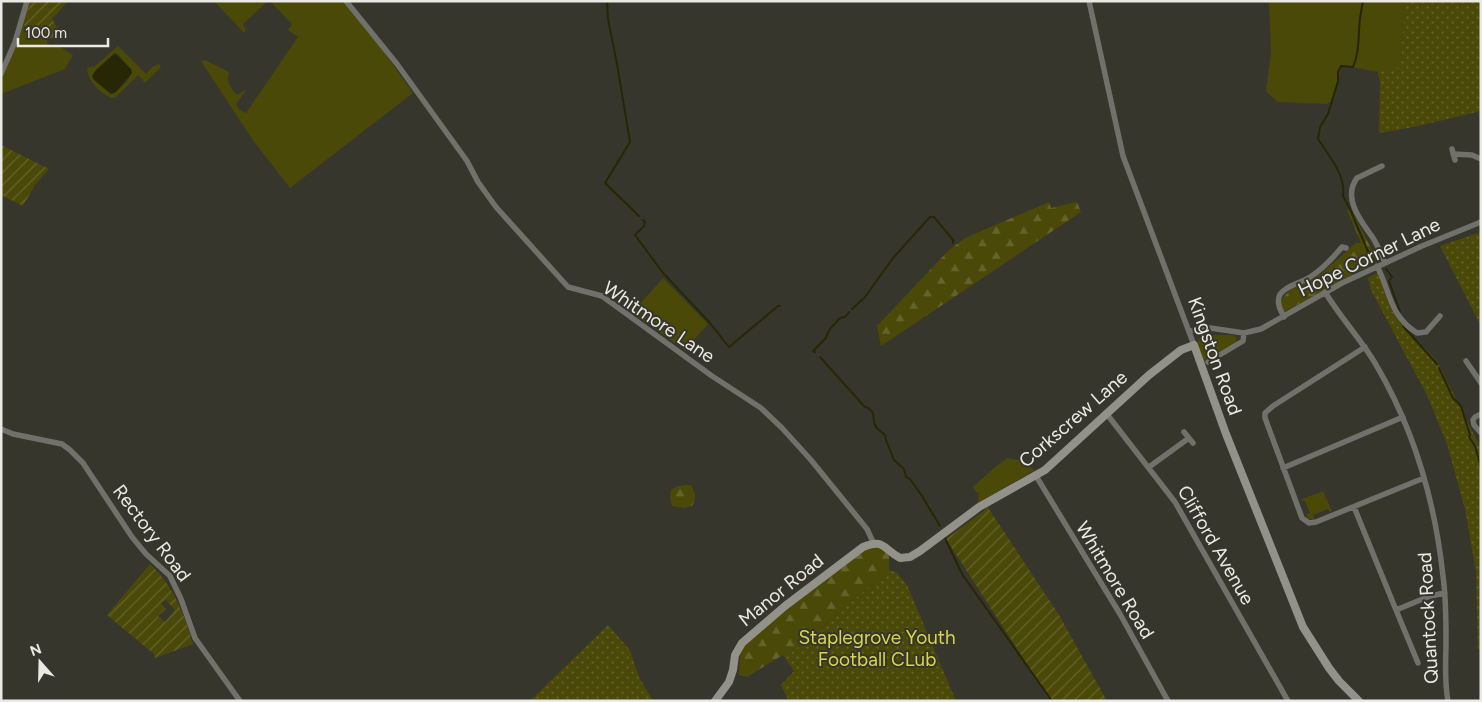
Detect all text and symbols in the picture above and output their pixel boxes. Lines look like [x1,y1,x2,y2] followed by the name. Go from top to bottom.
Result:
[18,15,108,47] scale bar
[25,24,67,42] text: 100 m
[1294,213,1444,301] street label: Hope Corner Lane
[599,276,719,368] street label: Whitmore Lane
[1183,294,1247,418] street label: Kingston Road
[1014,366,1132,472] street label: Corkscrew Lane
[108,480,196,586] street label: Rectory Road
[1173,481,1259,609] street label: Clifford Avenue
[1071,517,1159,643] street label: Whitmore Road
[734,549,828,631] street label: Manor Road
[1413,552,1443,684] street label: Quantock Road
[798,626,956,671] park label: Staplegrove Youth Football CLub
[15,637,65,687] north arrow
[28,640,44,660] text: N

